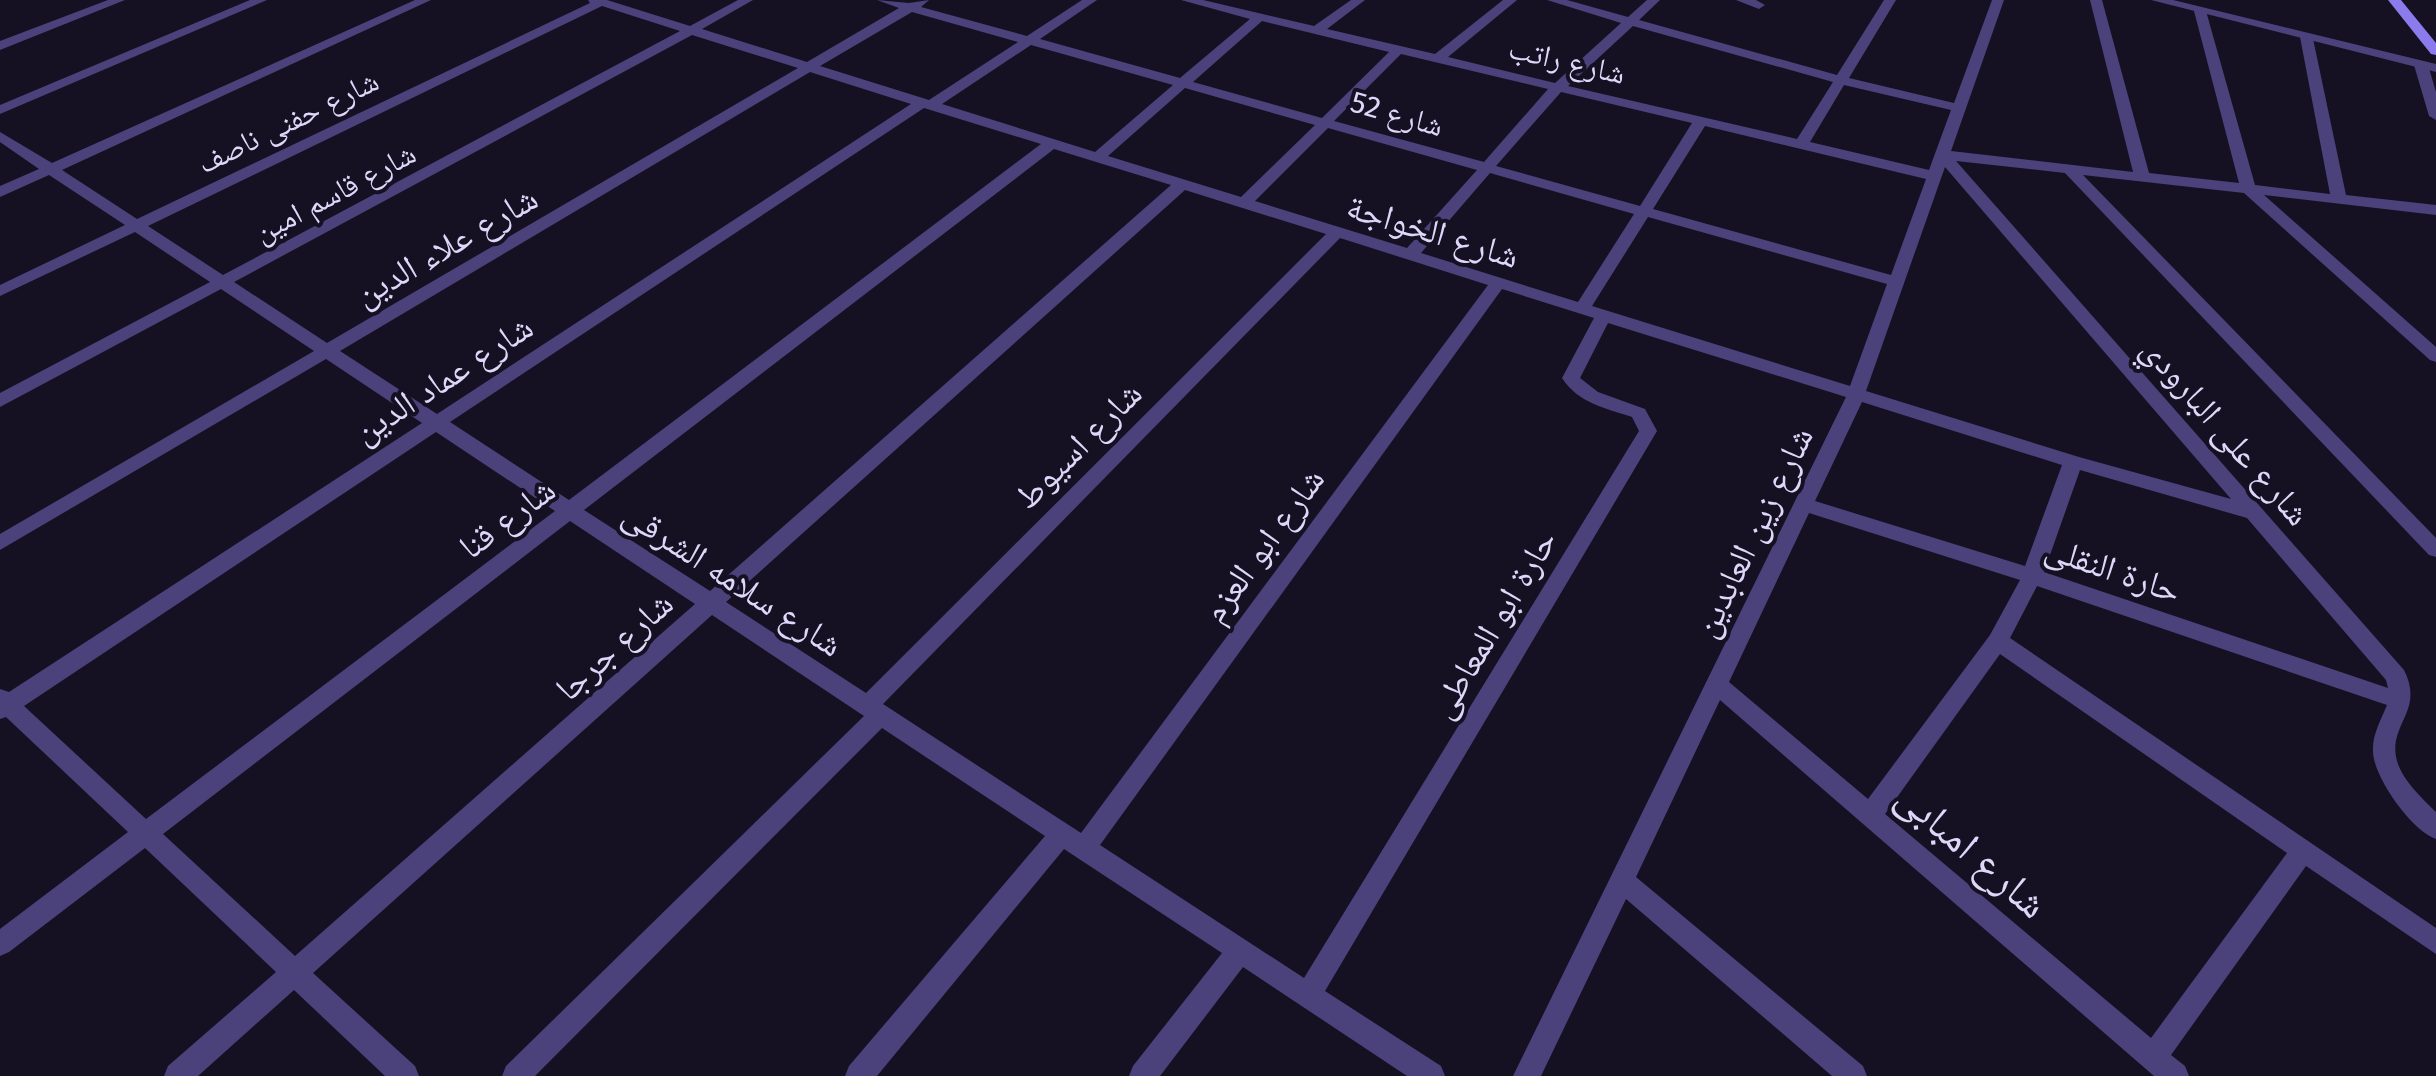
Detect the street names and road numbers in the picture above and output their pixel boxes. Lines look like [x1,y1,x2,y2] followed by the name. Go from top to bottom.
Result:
[1505,30,1629,93] street label: شارع راتب
[192,63,385,182] street label: شارع حفنى ناصف
[1346,84,1447,145] street label: شارع 52
[248,135,423,252] street label: شارع قاسم امين
[347,177,545,316] street label: شارع علاء الدين
[1342,185,1524,278] street label: شارع الخواجة
[345,305,541,453] street label: شارع عماد الدين
[2127,328,2319,538] street label: شارع على البارودي
[1005,372,1151,518] street label: شارع اسيوط
[1684,420,1823,644] street label: شارع زين العابدين
[1193,459,1335,632] street label: شارع ابو العزم
[451,468,564,569] street label: شارع قنا
[615,492,851,666] street label: شارع سلامه الشرقى
[1420,522,1566,726] street label: حارة ابو المعاطى
[2040,526,2186,612] street label: حارة النقلى
[547,582,682,710] street label: شارع جرجا
[1886,771,2058,930] street label: شارع امبابى

